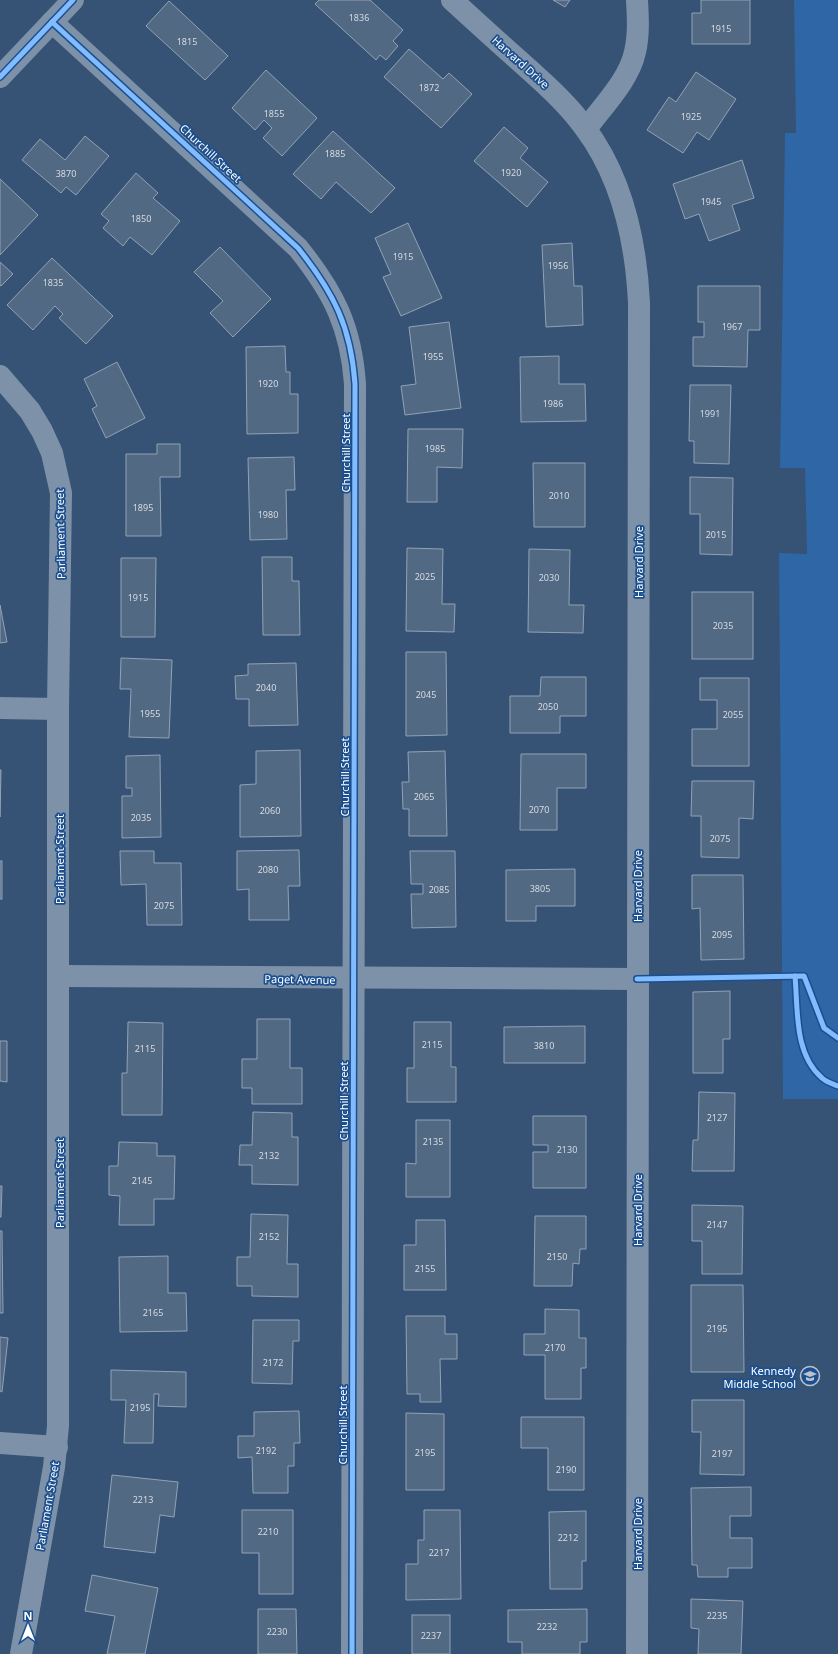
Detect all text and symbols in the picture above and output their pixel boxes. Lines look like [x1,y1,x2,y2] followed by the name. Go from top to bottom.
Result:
[349,11,369,24] house number: 1836
[711,22,731,35] house number: 1915
[489,32,553,92] street label: Harvard Drive
[177,35,197,48] house number: 1815
[419,81,439,94] house number: 1872
[264,107,284,120] house number: 1855
[681,110,701,123] house number: 1925
[177,121,245,185] street label: Churchill Street
[325,147,345,160] house number: 1885
[501,166,521,179] house number: 1920
[56,167,76,180] house number: 3870
[701,195,721,208] house number: 1945
[131,212,151,225] house number: 1850
[393,250,413,263] house number: 1915
[548,259,568,272] house number: 1956
[43,276,63,289] house number: 1835
[722,320,742,333] house number: 1967
[423,350,443,363] house number: 1955
[258,377,278,390] house number: 1920
[543,397,563,410] house number: 1986
[700,407,720,420] house number: 1991
[338,413,353,493] street label: Churchill Street
[425,442,445,455] house number: 1985
[52,489,68,579] street label: Parliament Street
[549,489,569,502] house number: 2010
[133,501,153,514] house number: 1895
[258,508,278,521] house number: 1980
[631,526,646,598] street label: Harvard Drive
[706,528,726,541] house number: 2015
[415,570,435,583] house number: 2025
[539,571,559,584] house number: 2030
[128,591,148,604] house number: 1915
[713,619,733,632] house number: 2035
[256,681,276,694] house number: 2040
[416,688,436,701] house number: 2045
[538,700,558,713] house number: 2050
[140,707,160,720] house number: 1955
[723,708,743,721] house number: 2055
[337,737,352,817] street label: Churchill Street
[414,790,434,803] house number: 2065
[529,803,549,816] house number: 2070
[260,804,280,817] house number: 2060
[131,811,151,824] house number: 2035
[52,814,67,904] street label: Parliament Street
[710,832,730,845] house number: 2075
[630,850,645,922] street label: Harvard Drive
[258,863,278,876] house number: 2080
[530,882,550,895] house number: 3805
[429,883,449,896] house number: 2085
[154,899,174,912] house number: 2075
[712,928,732,941] house number: 2095
[264,971,336,987] street label: Paget Avenue
[422,1038,442,1051] house number: 2115
[534,1039,554,1052] house number: 3810
[135,1042,155,1055] house number: 2115
[336,1061,351,1141] street label: Churchill Street
[707,1111,727,1124] house number: 2127
[423,1135,443,1148] house number: 2135
[52,1138,67,1228] street label: Parliament Street
[557,1143,577,1156] house number: 2130
[259,1149,279,1162] house number: 2132
[132,1174,152,1187] house number: 2145
[630,1174,645,1246] street label: Harvard Drive
[707,1218,727,1231] house number: 2147
[259,1230,279,1243] house number: 2152
[547,1250,567,1263] house number: 2150
[415,1262,435,1275] house number: 2155
[143,1306,163,1319] house number: 2165
[707,1322,727,1335] house number: 2195
[545,1341,565,1354] house number: 2170
[263,1356,283,1369] house number: 2172
[723,1363,796,1391] place label: Kennedy Middle School
[799,1365,821,1387] school or university icon: Kennedy Middle School
[335,1385,350,1465] street label: Churchill Street
[130,1401,150,1414] house number: 2195
[256,1444,276,1457] house number: 2192
[415,1446,435,1459] house number: 2195
[712,1447,732,1460] house number: 2197
[32,1460,62,1552] street label: Parliament Street
[556,1463,576,1476] house number: 2190
[133,1493,153,1506] house number: 2213
[630,1498,645,1570] street label: Harvard Drive
[258,1525,278,1538] house number: 2210
[558,1531,578,1544] house number: 2212
[429,1546,449,1559] house number: 2217
[8,1606,48,1646] north arrow
[24,1608,32,1623] text: N
[707,1609,727,1622] house number: 2235
[537,1620,557,1633] house number: 2232
[267,1625,287,1638] house number: 2230
[421,1629,441,1642] house number: 2237

